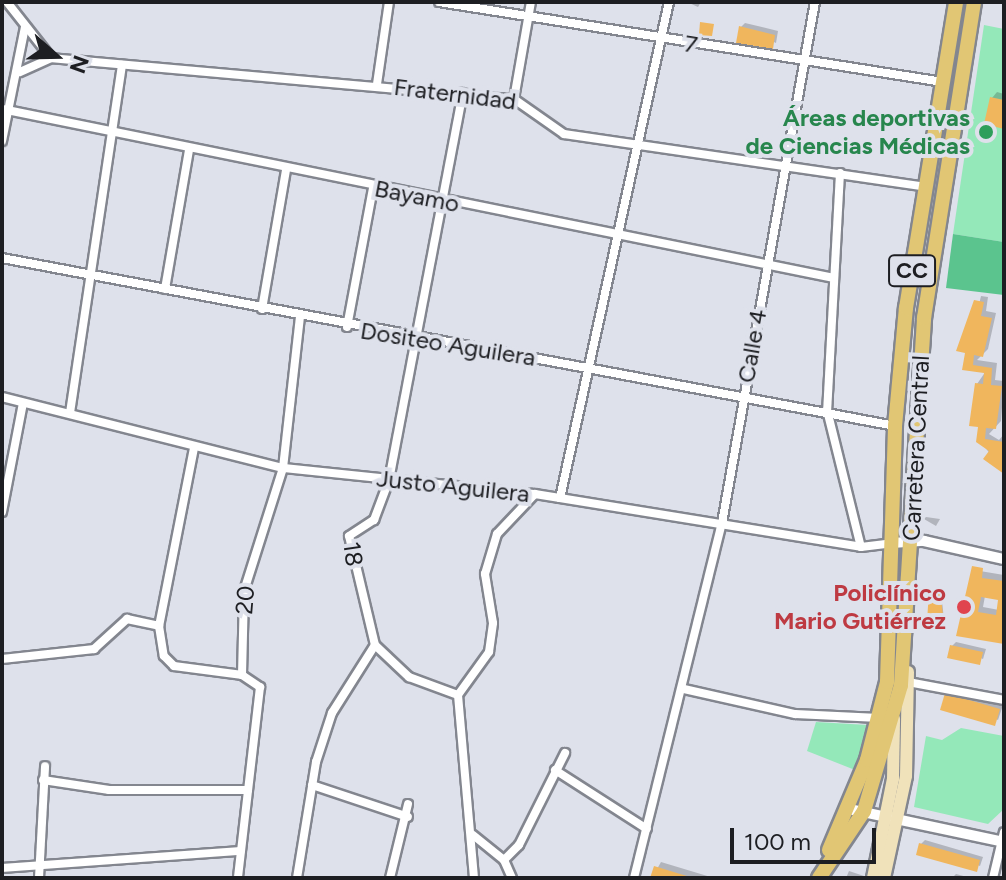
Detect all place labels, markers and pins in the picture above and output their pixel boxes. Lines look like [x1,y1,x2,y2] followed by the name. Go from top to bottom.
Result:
[745,104,970,160] place label: Áreas deportivas de Ciencias Médicas
[977,123,995,141] marker: Áreas deportivas de Ciencias Médicas
[774,579,946,635] place label: Policlínico Mario Gutiérrez
[953,596,975,618] marker: Policlínico Mario Gutiérrez

